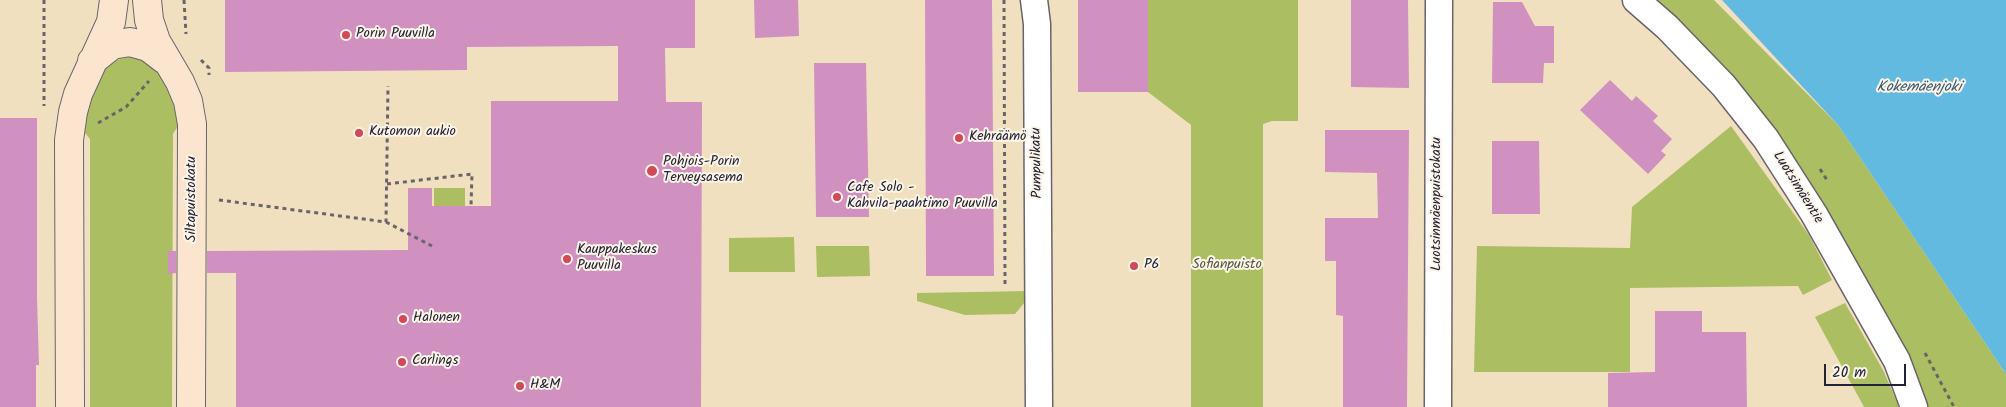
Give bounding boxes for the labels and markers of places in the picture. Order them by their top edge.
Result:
place label: Porin Puuvilla [356,27,435,43]
marker: Porin Puuvilla [340,29,352,41]
place label: Kutomon aukio [369,125,456,141]
marker: Kutomon aukio [353,127,365,139]
place label: Kehräämö [969,130,1026,146]
marker: Kehräämö [953,132,965,144]
place label: Pohjois-Porin Terveysasema [663,155,743,188]
marker: Pohjois-Porin Terveysasema [645,164,659,178]
place label: Cafe Solo - Kahvila-paahtimo Puuvilla [847,181,998,213]
marker: Cafe Solo - Kahvila-paahtimo Puuvilla [831,191,843,203]
place label: Kauppakeskus Puuvilla [577,243,657,276]
marker: Kauppakeskus Puuvilla [561,253,573,265]
place label: P6 [1144,258,1159,274]
marker: P6 [1128,260,1140,272]
place label: Halonen [413,311,460,327]
marker: Halonen [397,313,409,325]
place label: Carlings [412,354,458,370]
marker: Carlings [396,356,408,368]
place label: H&M [530,378,560,394]
marker: H&M [514,380,526,392]

